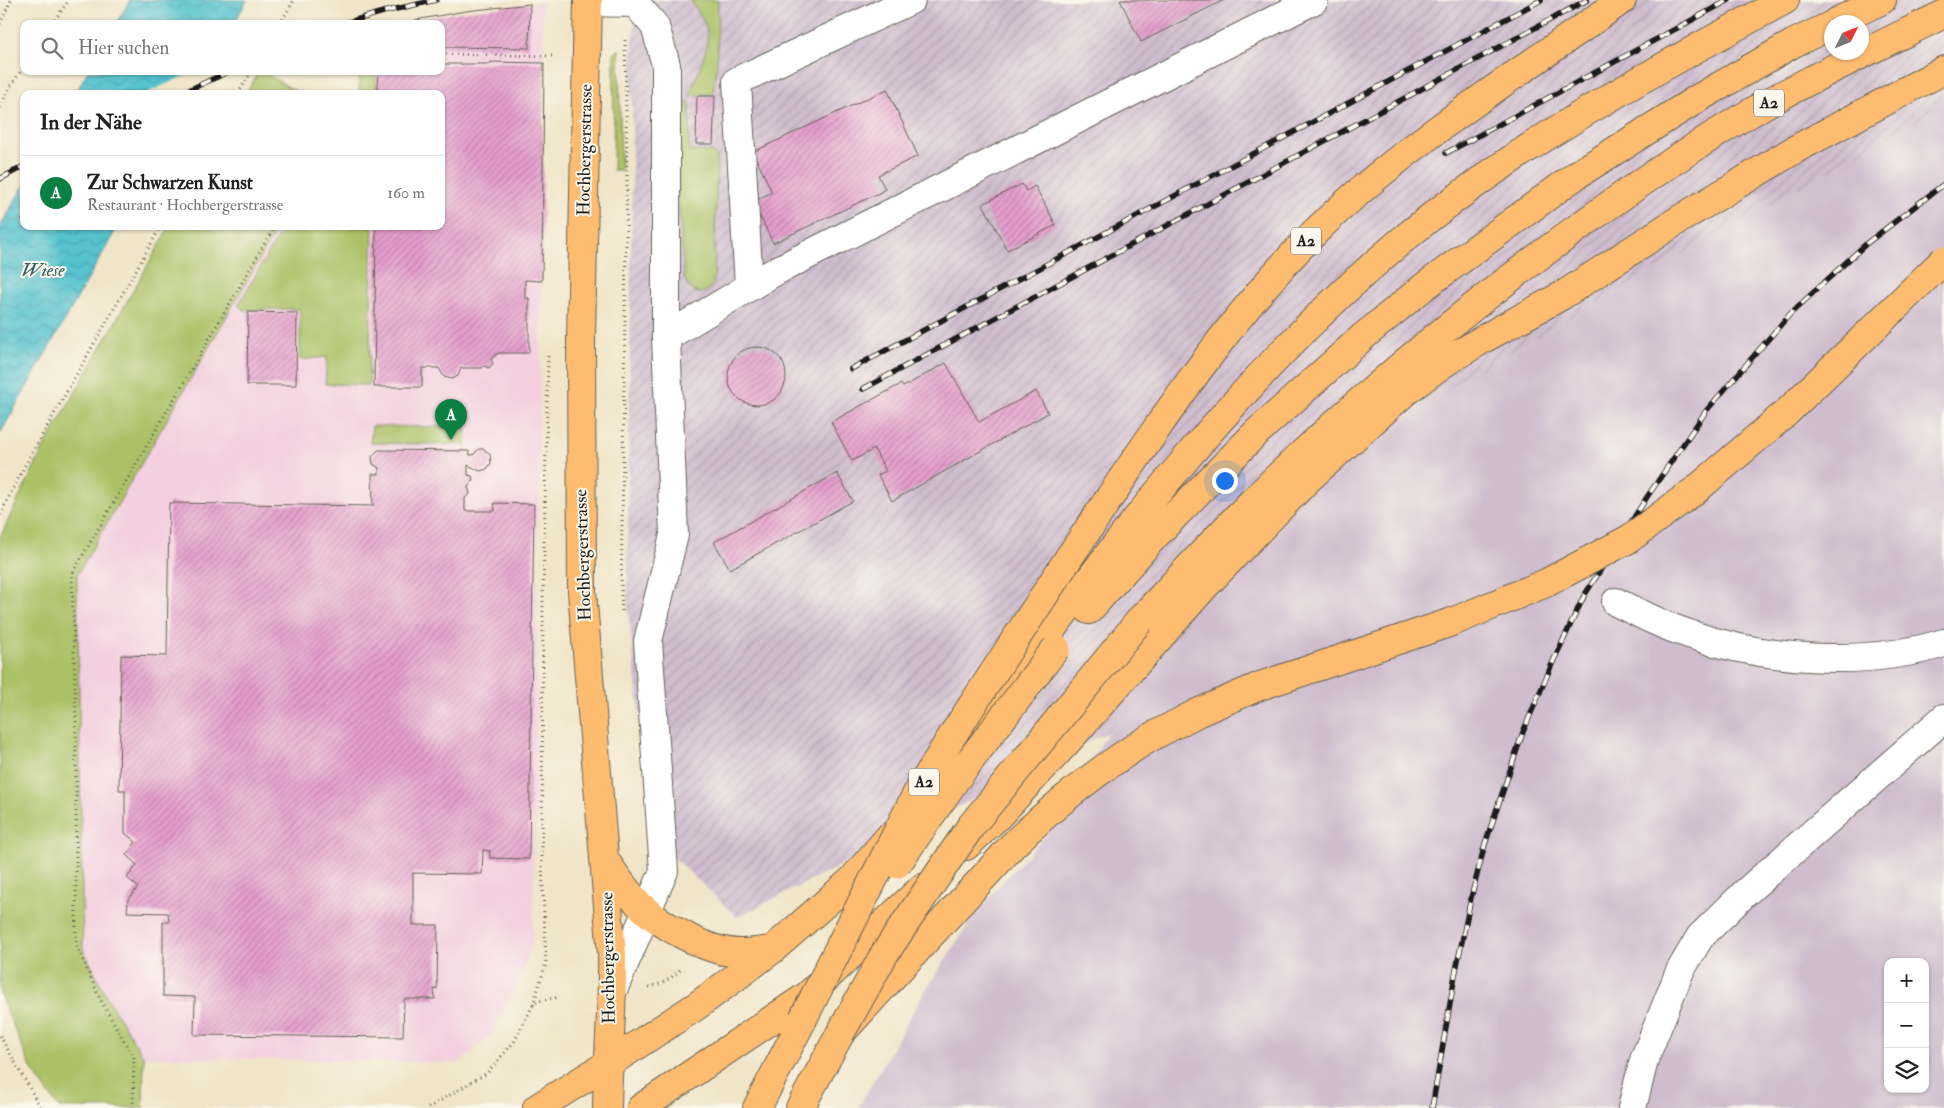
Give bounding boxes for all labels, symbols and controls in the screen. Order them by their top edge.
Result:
north arrow [1824,15,1869,60]
search box [20,20,445,75]
icon: search [38,34,66,62]
text: Hier suchen [78,36,169,60]
street label: Hochbergerstrasse [572,83,598,216]
road number: A2 [1754,90,1784,116]
text: In der Nähe [40,109,142,136]
text: Zur Schwarzen Kunst [87,171,253,195]
text: A [51,183,61,203]
text: 160 m [387,183,425,203]
text: Restaurant · Hochbergerstrasse [87,195,284,215]
road number: A2 [1291,228,1321,255]
water label: Wiese [21,258,65,282]
pin: A [435,399,467,440]
your location [1212,468,1238,494]
street label: Hochbergerstrasse [569,488,597,621]
road number: A2 [909,769,939,796]
street label: Hochbergerstrasse [595,891,621,1024]
map controls [1884,958,1929,1093]
button: + [1884,958,1929,1003]
button: − [1884,1003,1929,1048]
button: layers [1884,1048,1929,1093]

